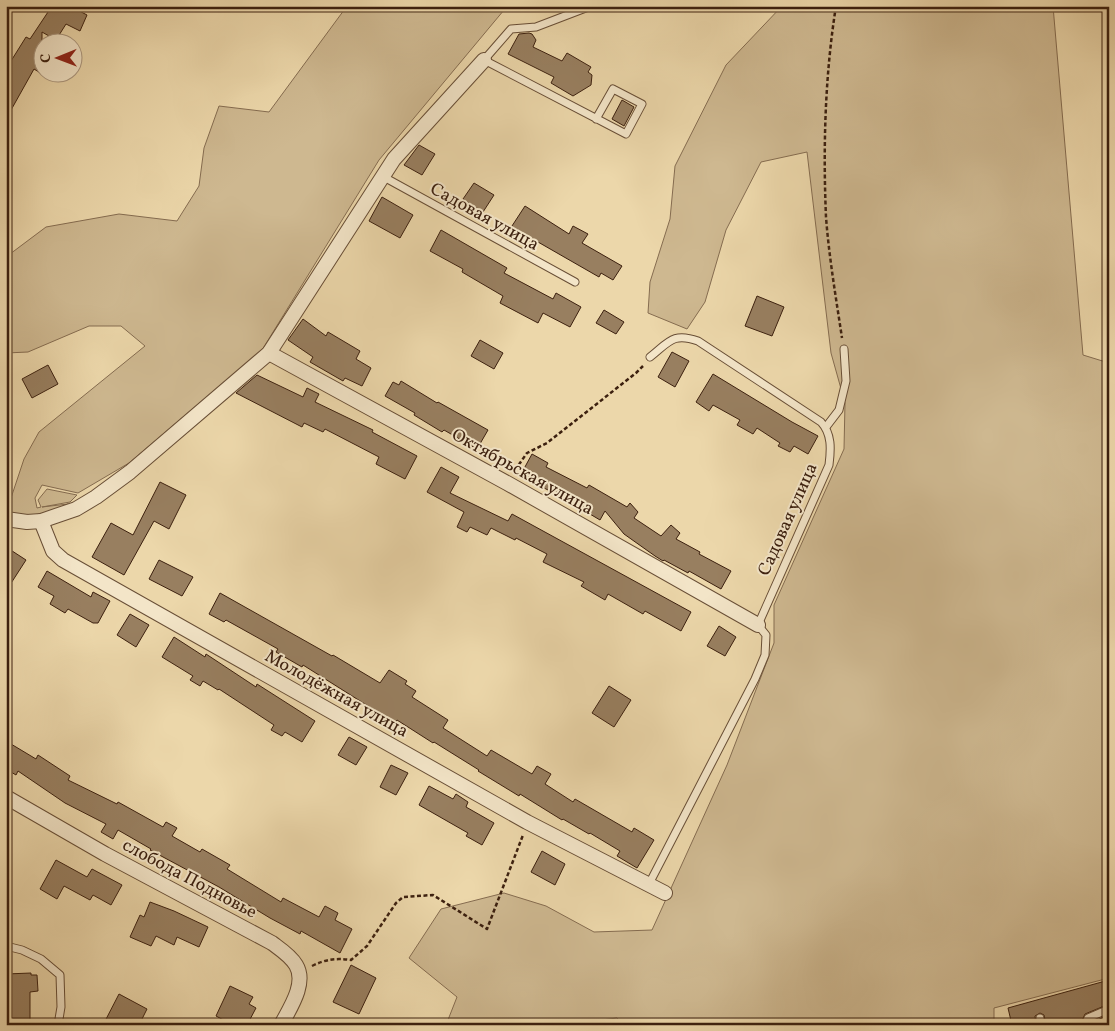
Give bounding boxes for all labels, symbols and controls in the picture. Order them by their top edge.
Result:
north arrow [32,32,82,82]
text: С [37,54,56,63]
street label: Садовая улица [425,177,543,258]
street label: Октябрьская улица [447,423,598,522]
street label: Садовая улица [752,459,824,580]
street label: Молодёжная улица [260,644,413,744]
street label: слобода Подновье [117,833,261,925]

